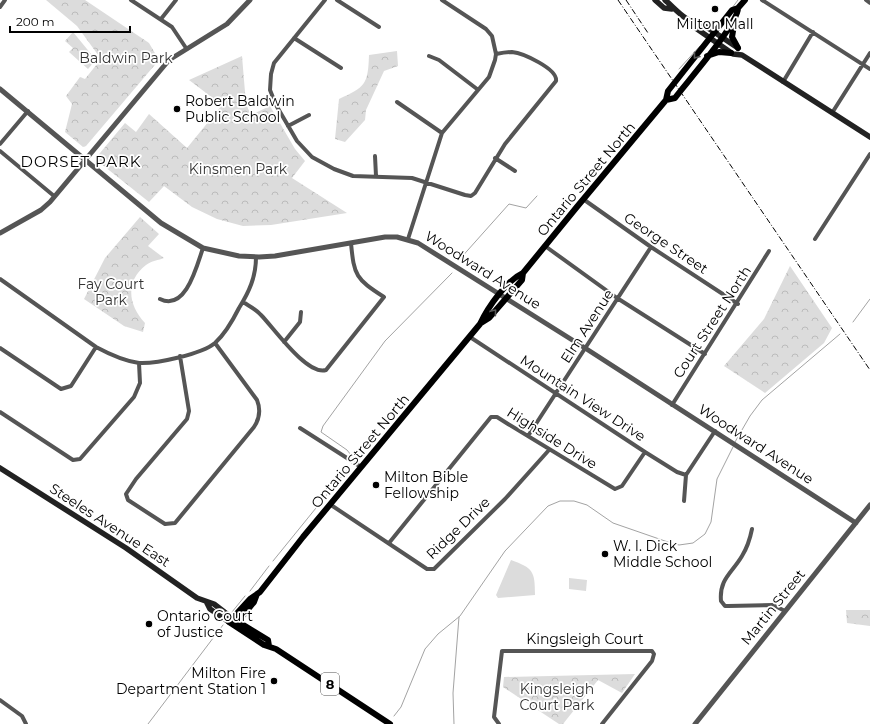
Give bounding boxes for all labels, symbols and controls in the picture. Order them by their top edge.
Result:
marker: Milton Mall [710,4,720,14]
scale bar [10,8,130,34]
text: 200 m [16,14,55,29]
place label: Milton Mall [676,15,754,33]
park label: Baldwin Park [79,49,173,67]
one-way arrow [694,52,701,59]
place label: Robert Baldwin Public School [185,92,295,126]
marker: Robert Baldwin Public School [172,104,182,114]
street label: Ontario Street North [533,118,639,240]
district label: DORSET PARK [21,152,141,171]
park label: Kinsmen Park [189,160,288,178]
street label: George Street [621,208,712,278]
street label: Woodward Avenue [422,227,544,313]
street label: Court Street North [669,263,755,381]
park label: Fay Court Park [77,275,145,309]
street label: Elm Avenue [556,286,618,366]
one-way arrow [490,309,497,316]
street label: Mountain View Drive [517,351,649,445]
street label: Ontario Street North [307,390,413,512]
street label: Woodward Avenue [695,400,817,488]
street label: Highside Drive [504,403,600,473]
place label: Milton Bible Fellowship [384,468,468,502]
street label: Steeles Avenue East [46,479,174,571]
marker: Milton Bible Fellowship [371,480,381,490]
street label: Ridge Drive [422,493,494,563]
place label: W. I. Dick Middle School [613,537,712,571]
marker: W. I. Dick Middle School [600,549,610,559]
street label: Martin Street [737,565,809,649]
place label: Ontario Court of Justice [157,607,253,641]
marker: Ontario Court of Justice [144,619,154,629]
street label: Kingsleigh Court [526,630,644,648]
place label: Milton Fire Department Station 1 [116,664,266,698]
road number: 8 [321,673,339,695]
marker: Milton Fire Department Station 1 [269,676,279,686]
park label: Kingsleigh Court Park [520,680,595,714]

